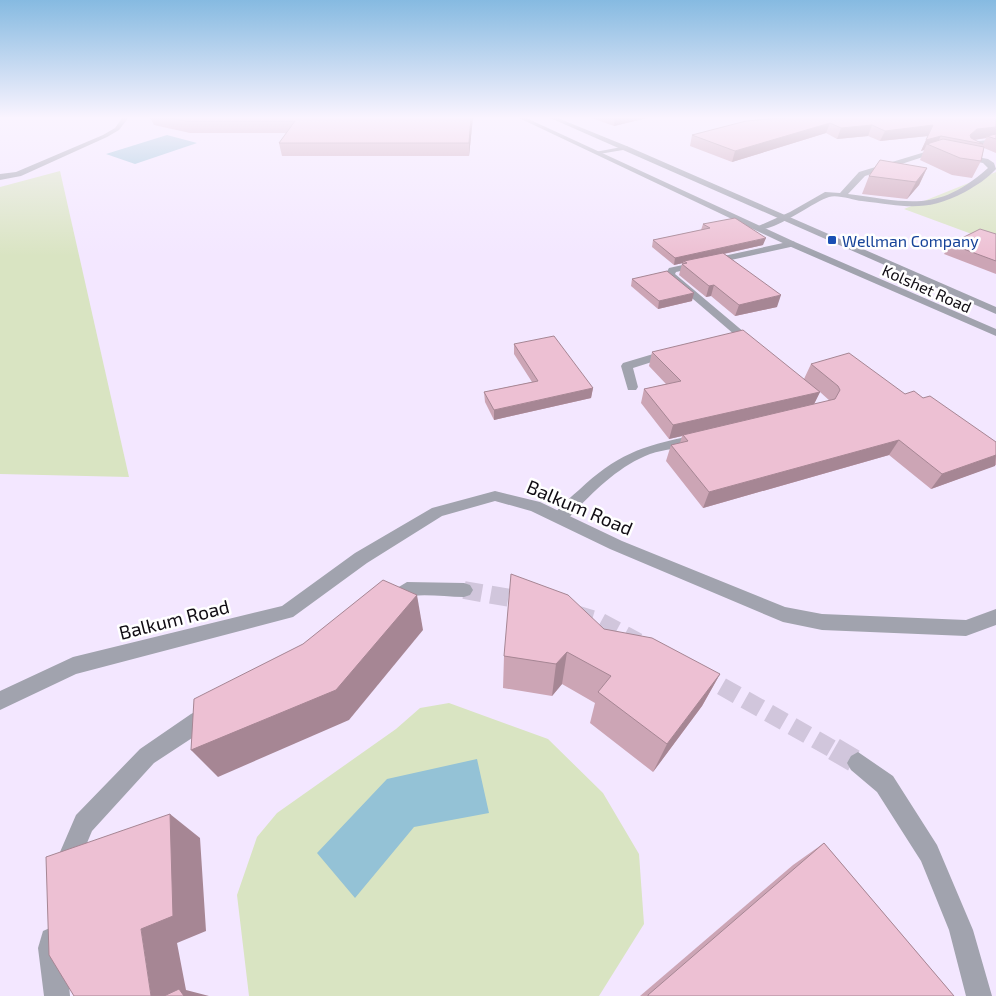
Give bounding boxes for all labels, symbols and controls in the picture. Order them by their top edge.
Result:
place label: Wellman Company [842,231,979,250]
marker: Wellman Company [826,234,838,246]
street label: Kolshet Road [879,260,975,316]
street label: Balkum Road [523,474,637,540]
street label: Balkum Road [116,594,232,644]

